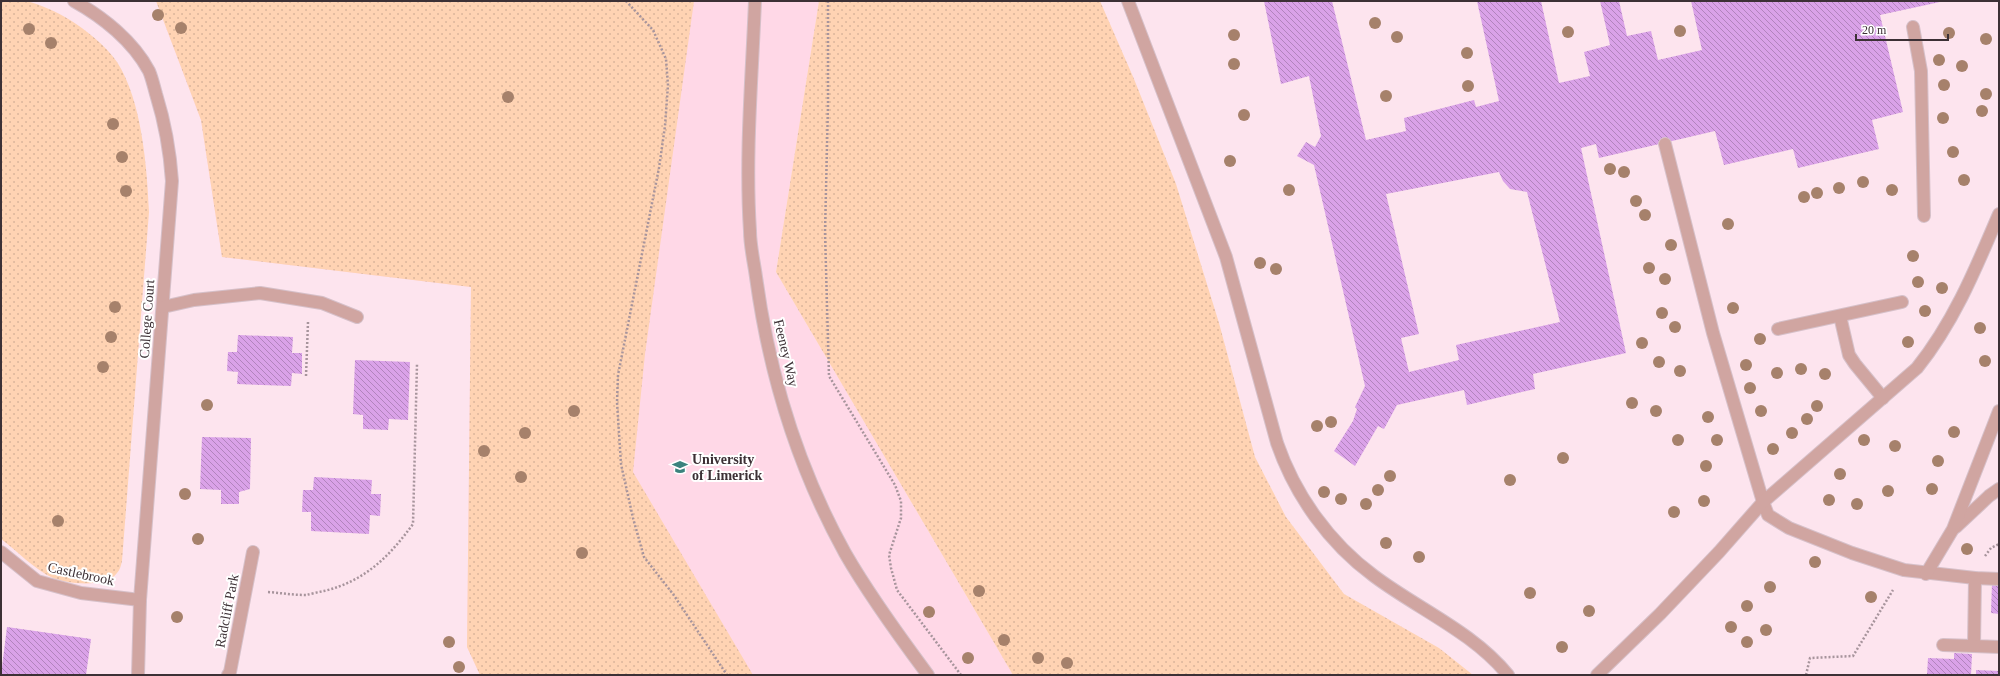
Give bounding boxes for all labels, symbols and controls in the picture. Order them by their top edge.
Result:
scale bar [1856,16,1948,42]
text: 20 m [1862,23,1887,37]
street label: College Court [137,279,157,359]
street label: Feeney Way [771,318,801,388]
place label: University of Limerick [692,452,763,483]
school or university icon: University of Limerick [671,458,689,476]
street label: Castlebrook [46,560,116,588]
street label: Radcliff Park [213,573,241,649]

